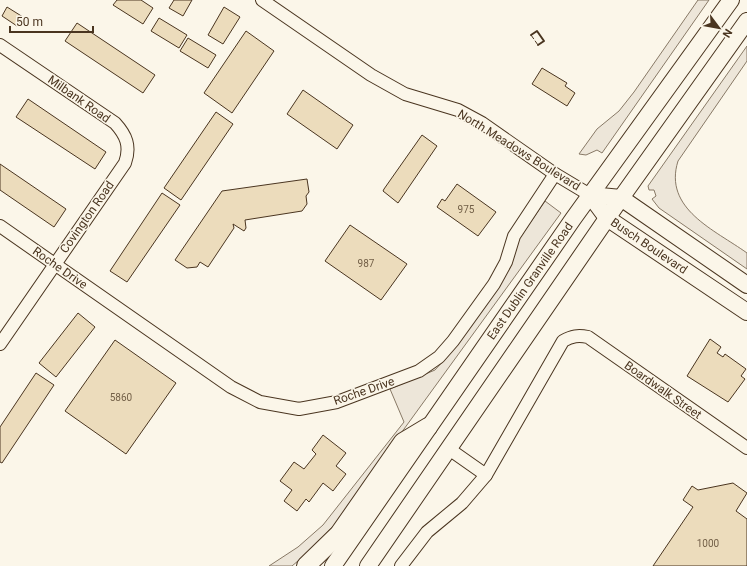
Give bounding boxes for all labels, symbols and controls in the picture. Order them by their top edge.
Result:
scale bar [10,8,93,34]
north arrow [699,8,739,48]
text: 50 m [16,15,43,29]
text: N [719,26,735,40]
street label: Milbank Road [45,72,113,126]
street label: North Meadows Boulevard [455,107,583,193]
street label: Covington Road [57,178,117,256]
house number: 975 [458,204,475,215]
street label: Busch Boulevard [608,215,690,277]
street label: East Dublin Granville Road [484,220,576,342]
street label: Roche Drive [30,244,90,292]
house number: 987 [358,258,375,269]
street label: Boardwalk Street [622,358,704,422]
street label: Roche Drive [332,374,396,408]
house number: 5860 [110,392,133,403]
house number: 1000 [697,538,720,549]

